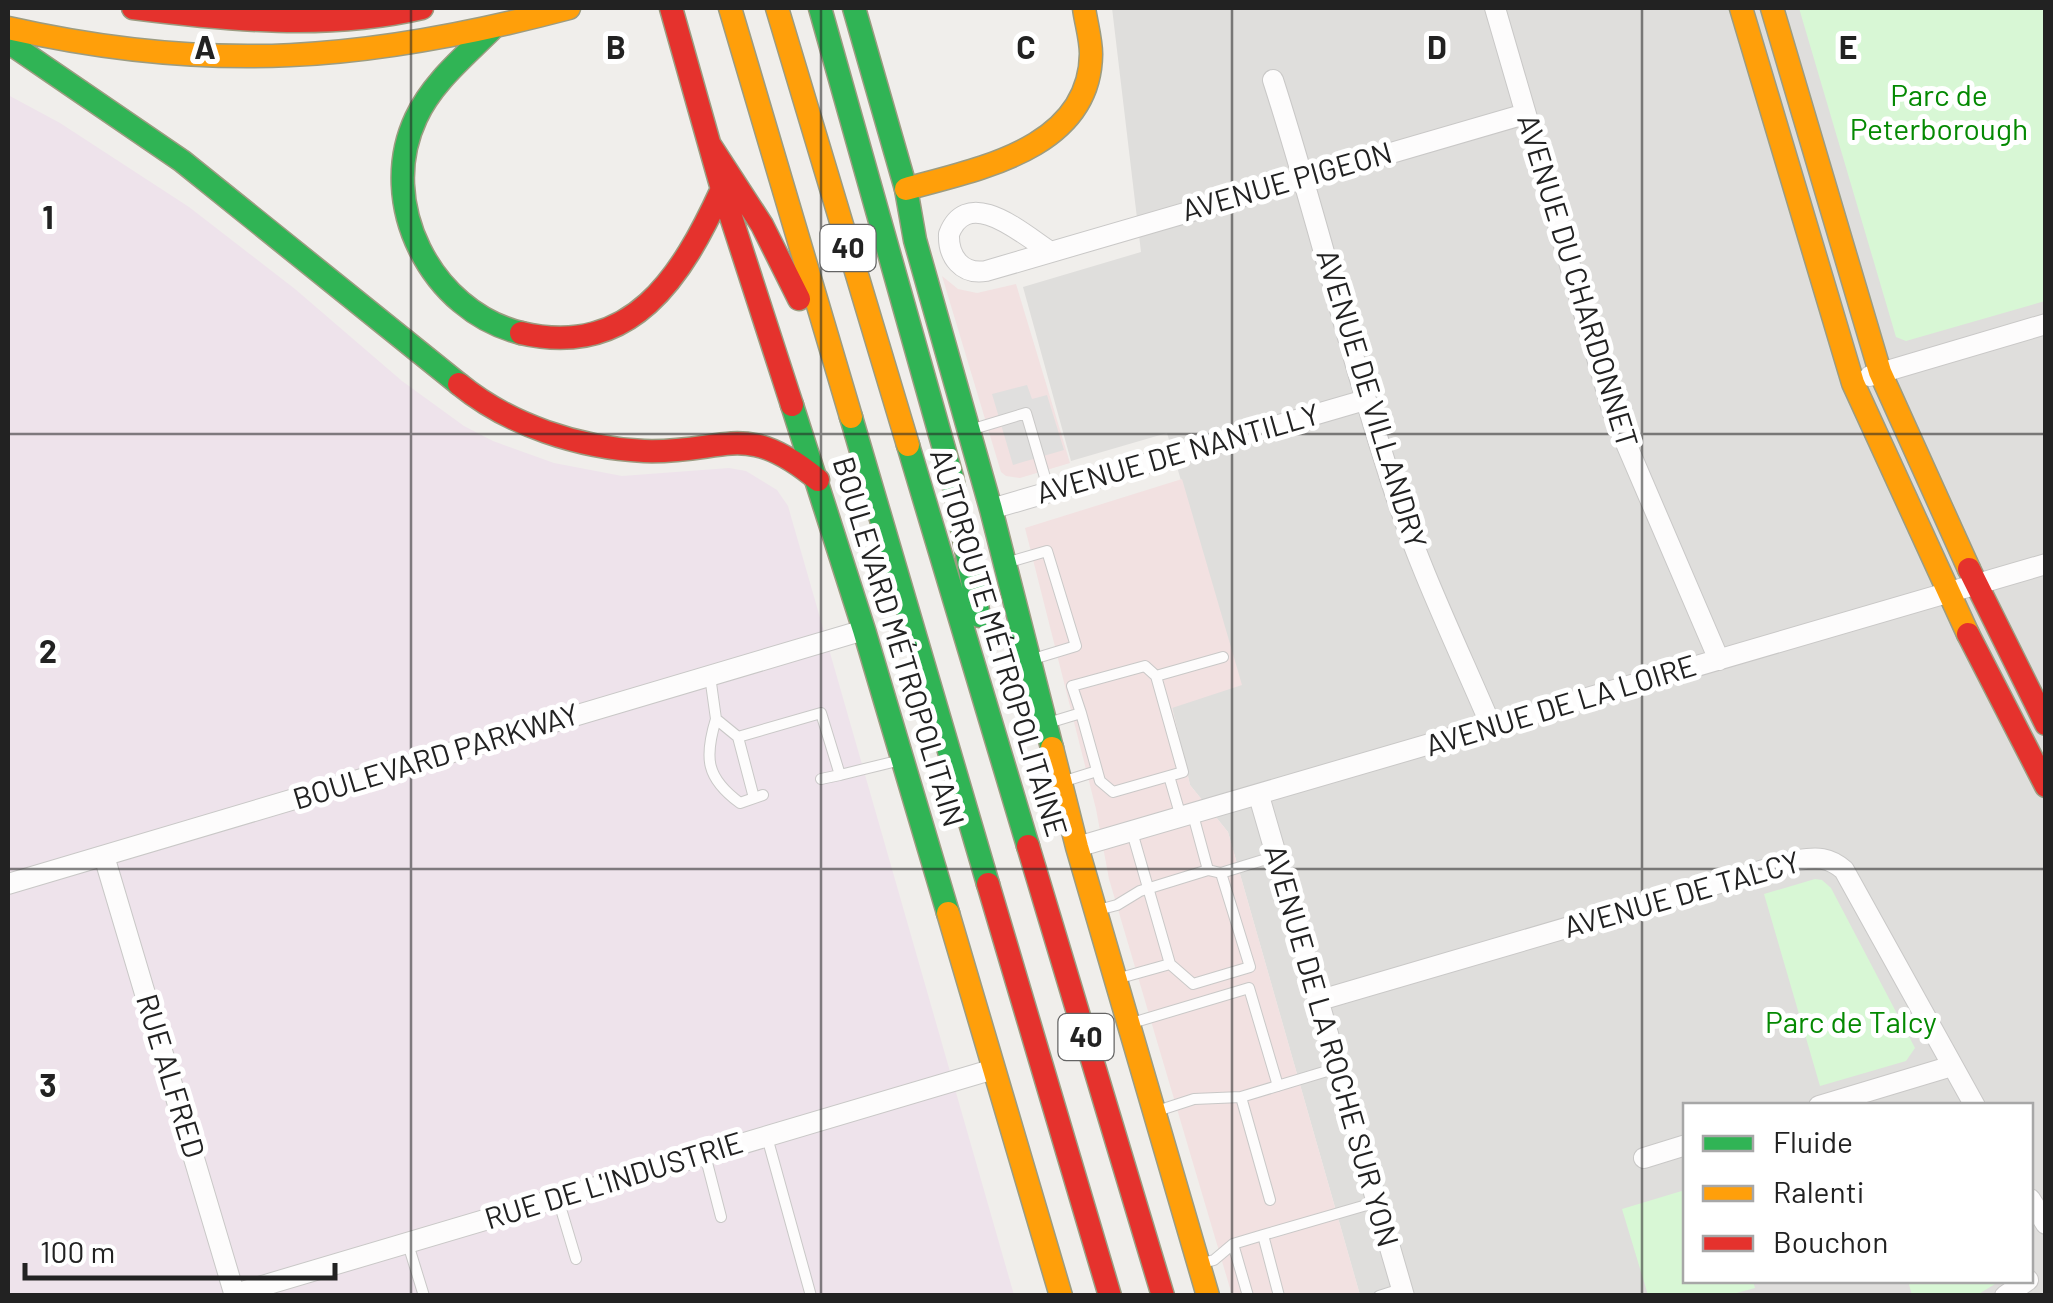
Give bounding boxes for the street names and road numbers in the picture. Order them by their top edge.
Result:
street label: AVENUE DU CHARDONNET [1511,109,1647,451]
street label: AVENUE PIGEON [1177,133,1396,227]
road number: 40 [820,225,876,271]
street label: AVENUE DE VILLANDRY [1310,244,1436,552]
street label: AVENUE DE NANTILLY [1032,394,1323,510]
street label: AUTOROUTE MÉTROPOLITAINE [924,444,1076,841]
street label: BOULEVARD MÉTROPOLITAIN [826,452,973,831]
street label: AVENUE DE LA LOIRE [1421,646,1700,762]
street label: BOULEVARD PARKWAY [288,694,583,816]
street label: AVENUE DE LA ROCHE SUR YON [1258,840,1408,1251]
street label: AVENUE DE TALCY [1559,842,1804,944]
street label: RUE ALFRED [130,989,214,1162]
road number: 40 [1058,1014,1114,1060]
street label: RUE DE L'INDUSTRIE [480,1123,747,1236]

